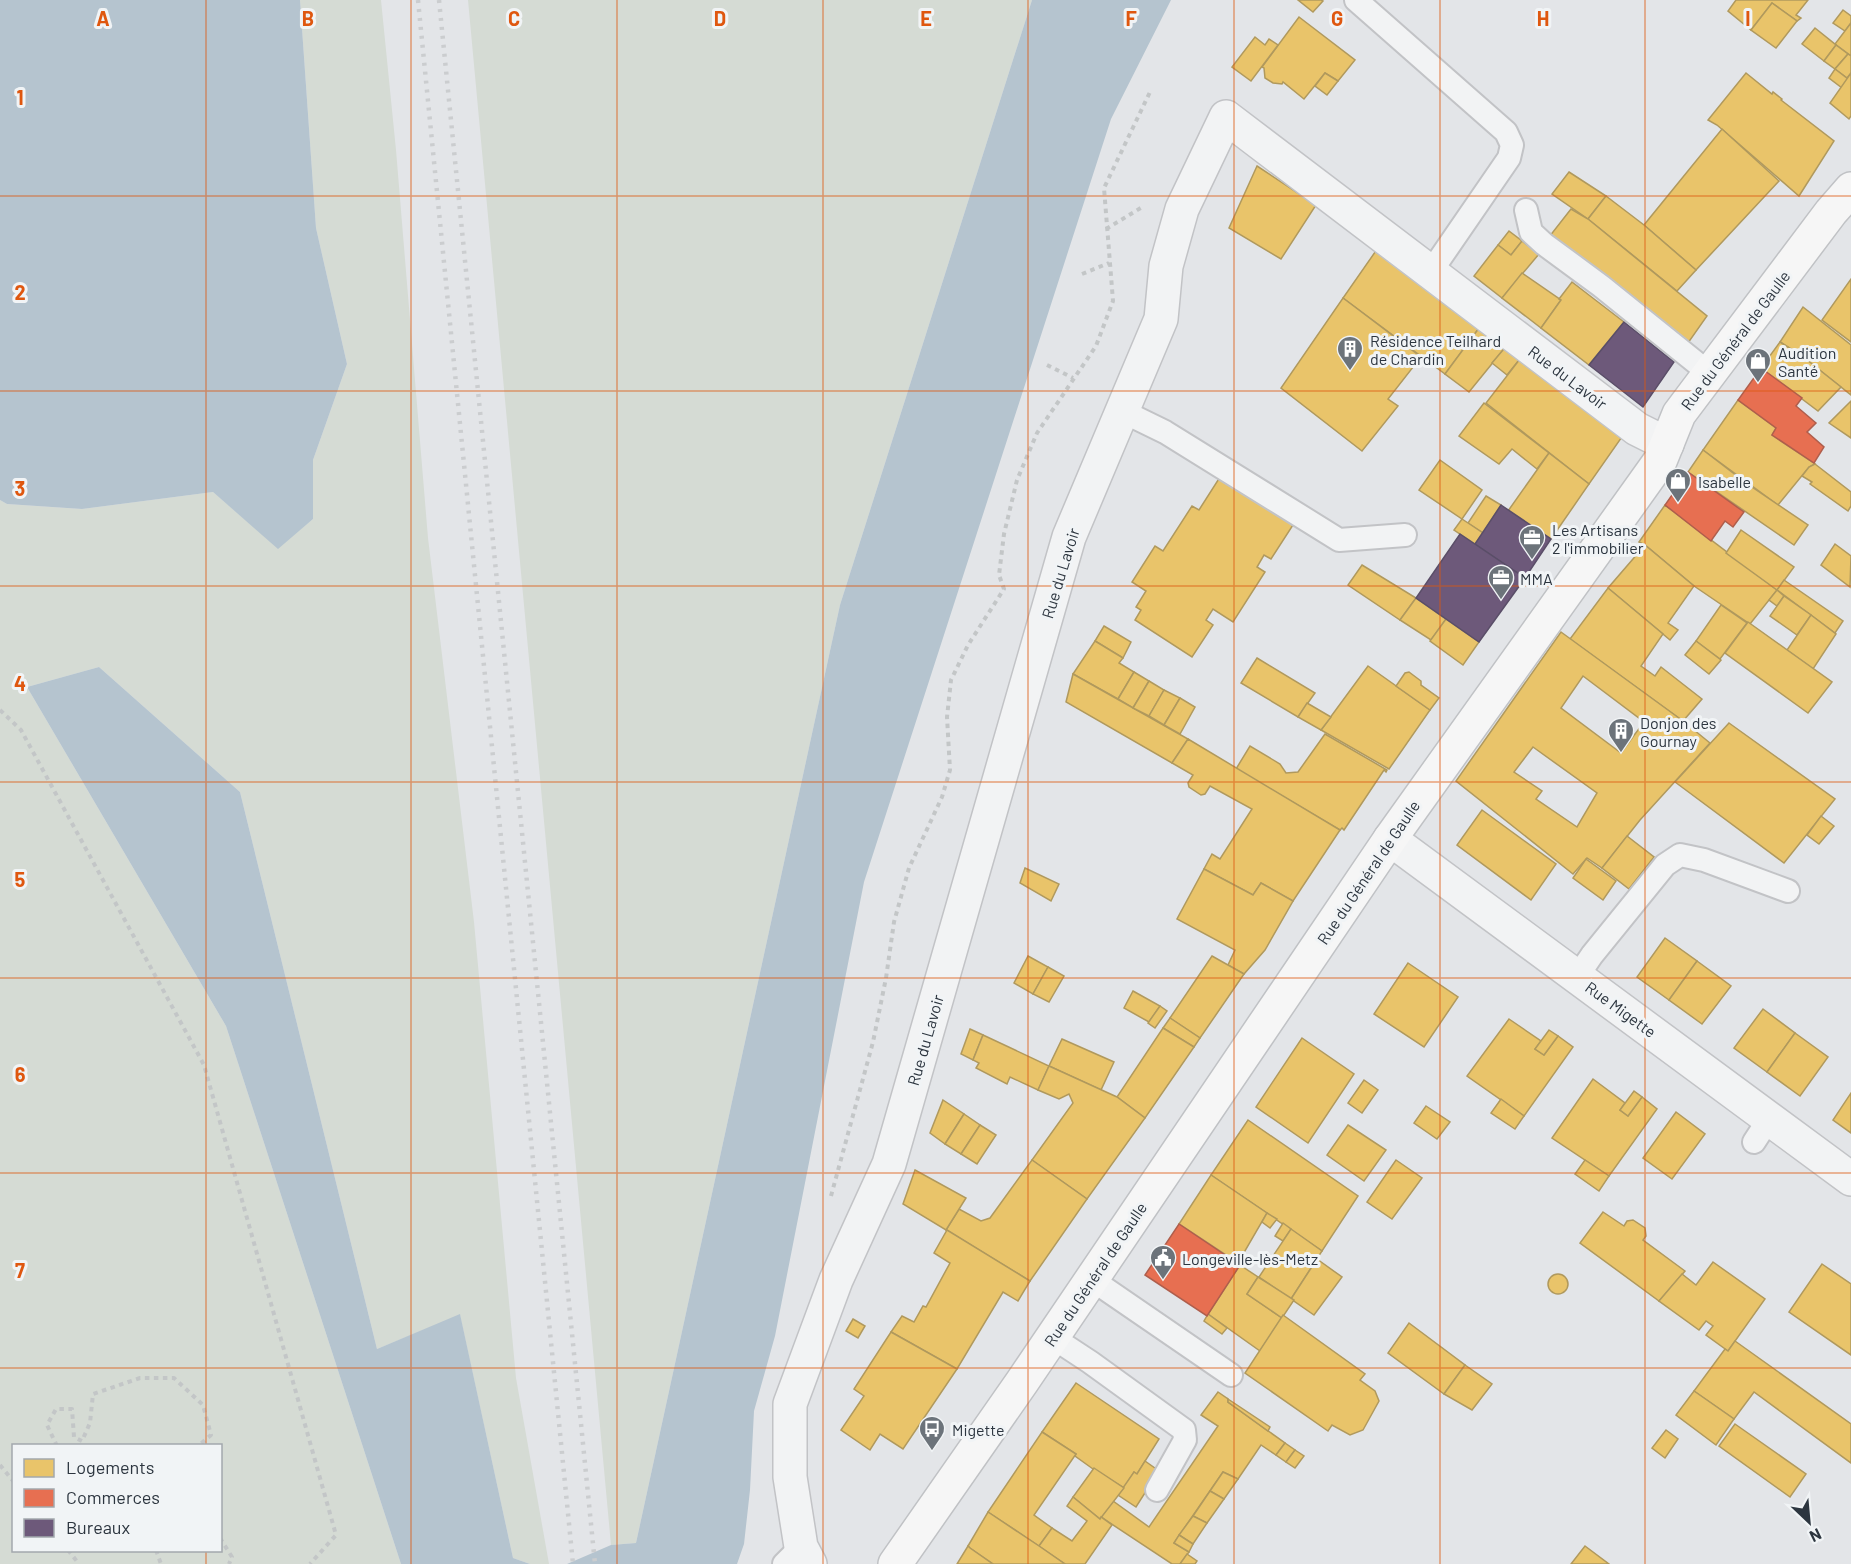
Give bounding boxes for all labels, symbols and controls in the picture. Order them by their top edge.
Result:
text: A [96,6,110,30]
text: B [302,6,314,30]
text: C [508,6,520,30]
text: D [714,6,726,30]
text: E [920,6,932,30]
text: F [1125,6,1137,30]
text: G [1331,6,1343,30]
text: H [1537,6,1549,30]
text: I [1745,6,1751,30]
text: 1 [16,85,24,109]
street label: Rue du Général de Gaulle [1676,267,1794,413]
text: 2 [14,280,26,304]
place label: Résidence Teilhard de Chardin [1370,331,1501,368]
building icon: Résidence Teilhard de Chardin [1335,334,1365,372]
street label: Rue du Lavoir [1525,341,1611,413]
place label: Audition Santé [1778,343,1836,380]
shop icon: Audition Santé [1743,346,1773,384]
shop icon: Isabelle [1663,466,1693,504]
place label: Isabelle [1698,472,1751,491]
text: 3 [15,476,25,500]
place label: Les Artisans 2 l'immobilier [1552,520,1644,557]
office icon: Les Artisans 2 l'immobilier [1517,523,1547,561]
street label: Rue du Lavoir [1037,525,1083,621]
office icon: MMA [1486,563,1516,601]
place label: MMA [1520,569,1553,588]
text: 4 [14,671,26,695]
place label: Donjon des Gournay [1640,713,1717,750]
building icon: Donjon des Gournay [1606,716,1636,754]
street label: Rue du Général de Gaulle [1313,796,1423,948]
text: 5 [15,867,26,891]
street label: Rue Migette [1582,977,1660,1041]
street label: Rue du Lavoir [903,992,947,1088]
text: 6 [15,1062,26,1086]
street label: Rue du Général de Gaulle [1040,1198,1150,1350]
public building icon: Longeville-lès-Metz [1148,1243,1178,1281]
place label: Longeville-lès-Metz [1182,1249,1318,1268]
text: 7 [15,1258,25,1282]
bus stop icon: Migette [917,1414,947,1452]
place label: Migette [952,1420,1004,1439]
legend [12,1444,222,1552]
text: Logements [66,1456,155,1478]
text: Commerces [66,1486,160,1508]
north arrow [1779,1492,1839,1552]
text: Bureaux [66,1516,130,1538]
text: N [1807,1525,1825,1547]

